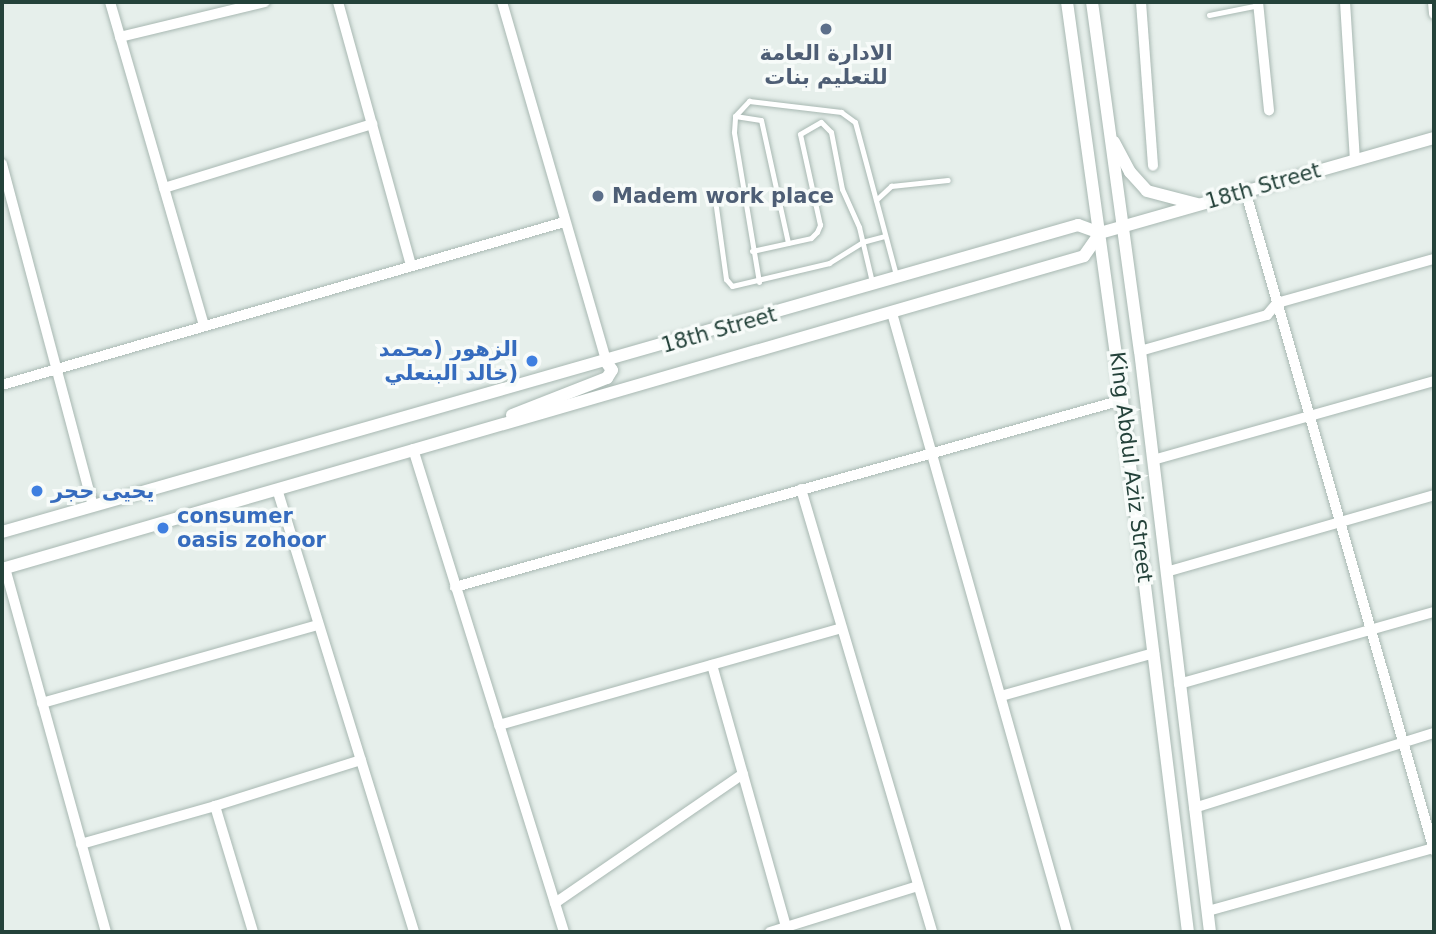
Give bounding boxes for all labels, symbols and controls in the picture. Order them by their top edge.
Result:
marker: الادارة العامة للتعليم بنات [818,21,834,37]
place label: الادارة العامة للتعليم بنات [759,40,893,90]
street label: 18th Street [1202,158,1324,214]
place label: Madem work place [612,183,834,209]
marker: Madem work place [590,188,606,204]
street label: 18th Street [658,302,780,358]
place label: الزهور (محمد خالد البنعلي) [379,336,518,386]
street label: King Abdul Aziz Street [1104,350,1158,584]
marker: الزهور (محمد خالد البنعلي) [524,353,540,369]
place label: يحيى حجر [51,478,154,504]
marker: يحيى حجر [29,483,45,499]
place label: consumer oasis zohoor [177,503,326,553]
marker: consumer oasis zohoor [155,520,171,536]

